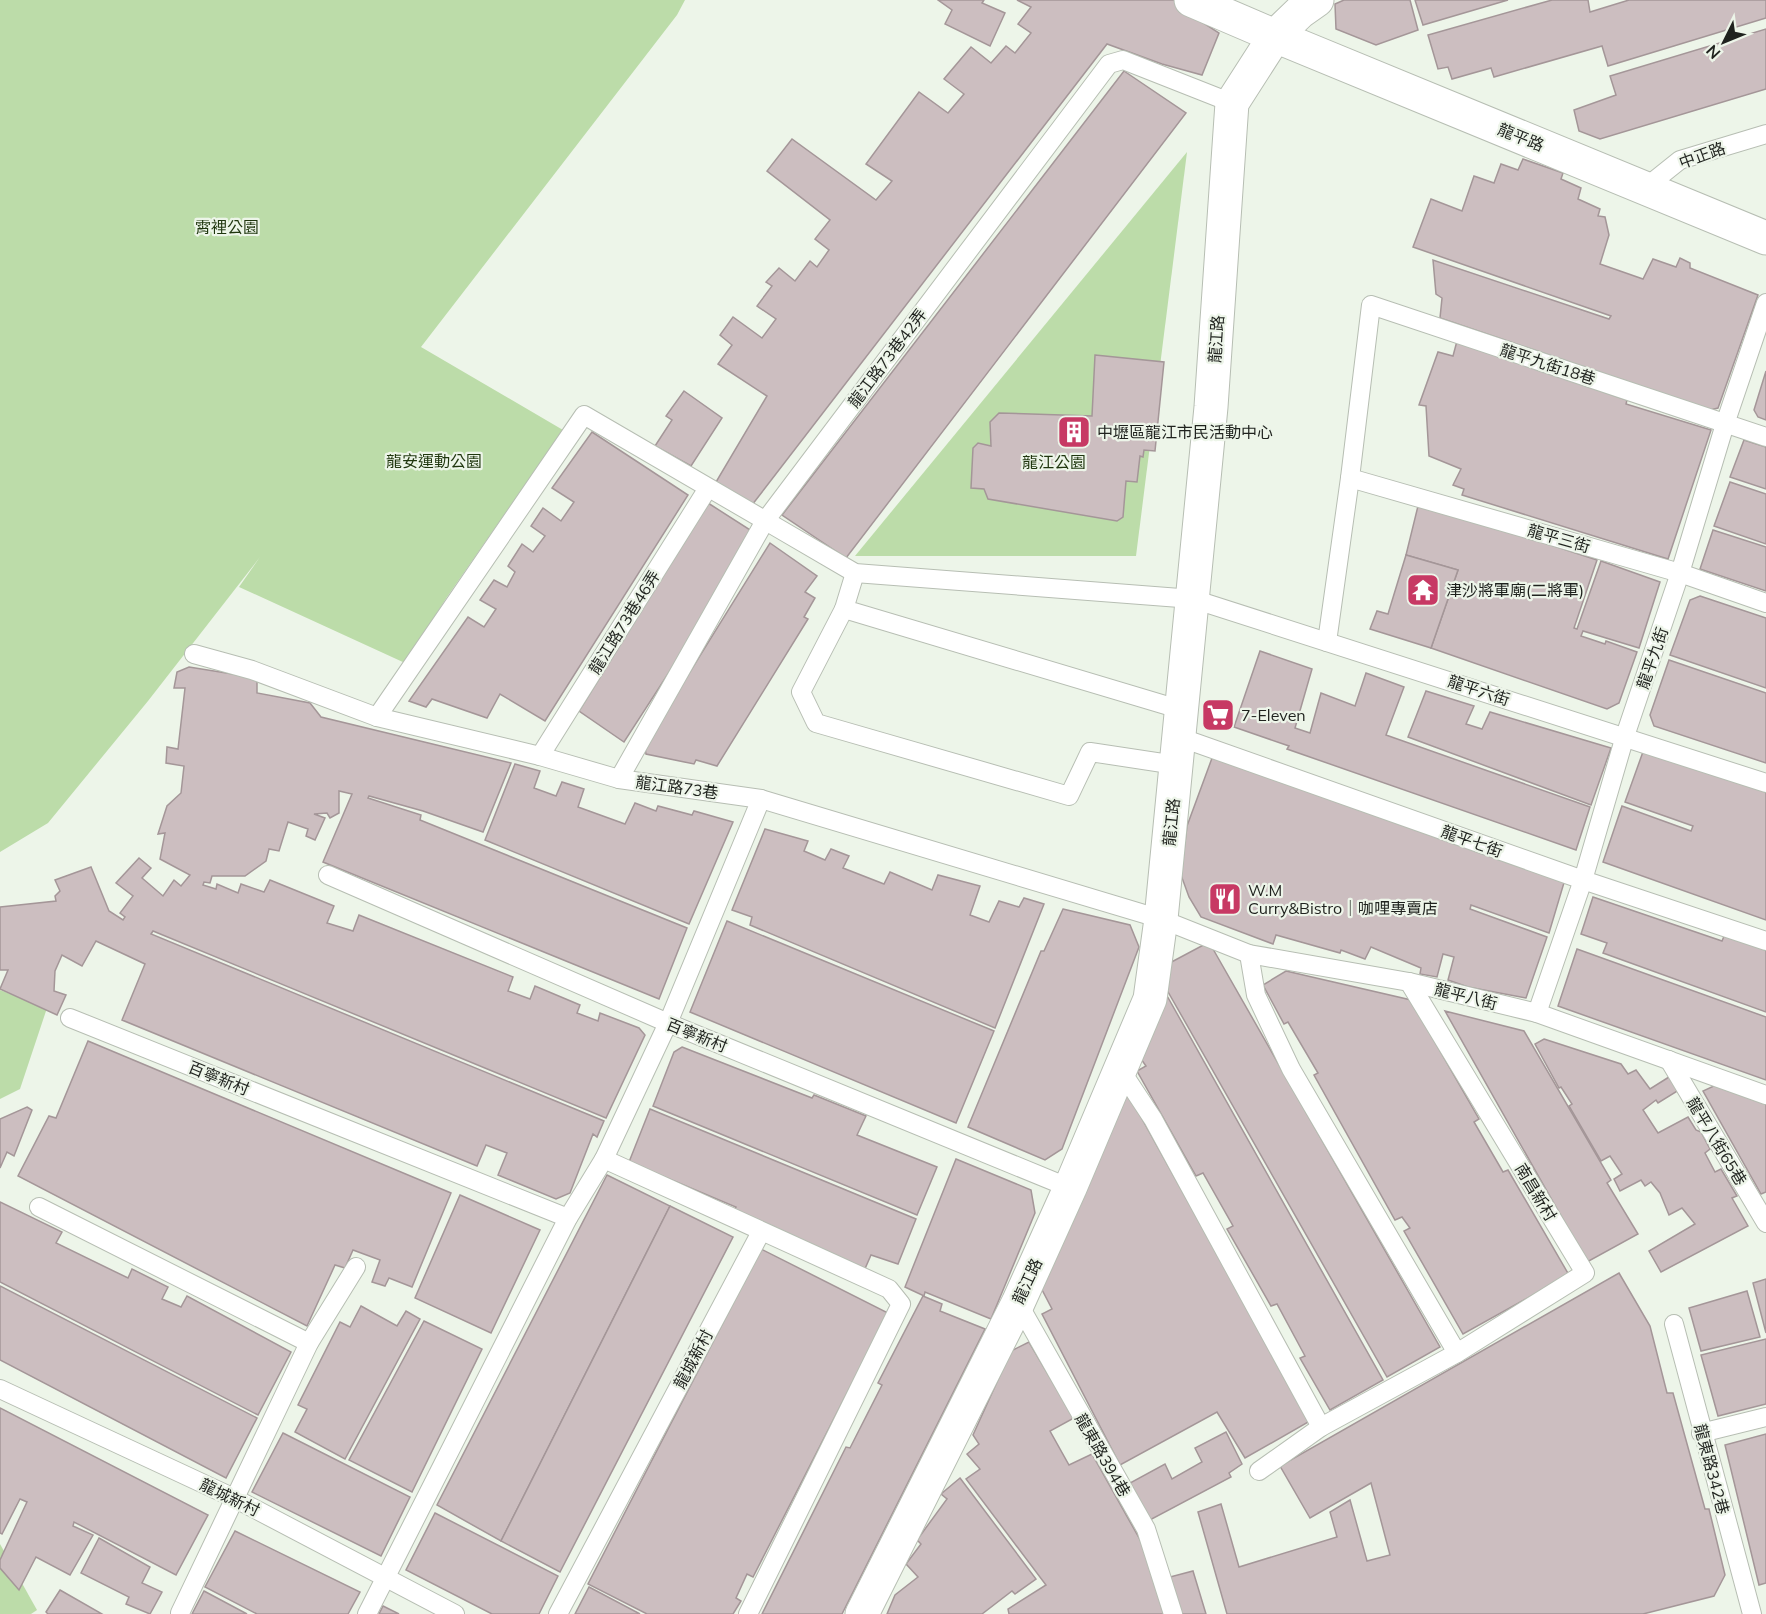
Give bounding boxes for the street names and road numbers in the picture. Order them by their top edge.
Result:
street label: 龍平路 [1495,119,1547,155]
street label: 中正路 [1676,137,1728,173]
street label: 龍江路73巷42弄 [843,305,931,411]
street label: 龍江路 [1204,314,1228,364]
street label: 龍平九街18巷 [1498,339,1598,389]
street label: 龍平三街 [1525,520,1593,556]
street label: 龍江路73巷46弄 [584,566,664,678]
street label: 龍平九街 [1632,624,1672,692]
street label: 龍平六街 [1445,671,1513,709]
street label: 龍江路73巷 [634,771,720,803]
street label: 龍江路 [1159,797,1183,847]
street label: 龍平七街 [1439,821,1505,861]
street label: 龍平八街 [1433,979,1499,1013]
street label: 百寧新村 [664,1014,730,1056]
street label: 百寧新村 [186,1057,252,1099]
street label: 龍平八街65巷 [1683,1093,1751,1189]
street label: 南昌新村 [1511,1159,1561,1225]
street label: 龍江路 [1008,1255,1046,1307]
street label: 龍城新村 [669,1326,717,1392]
street label: 龍東路394巷 [1071,1410,1135,1500]
street label: 龍東路342巷 [1690,1422,1734,1516]
street label: 龍城新村 [197,1474,263,1520]

